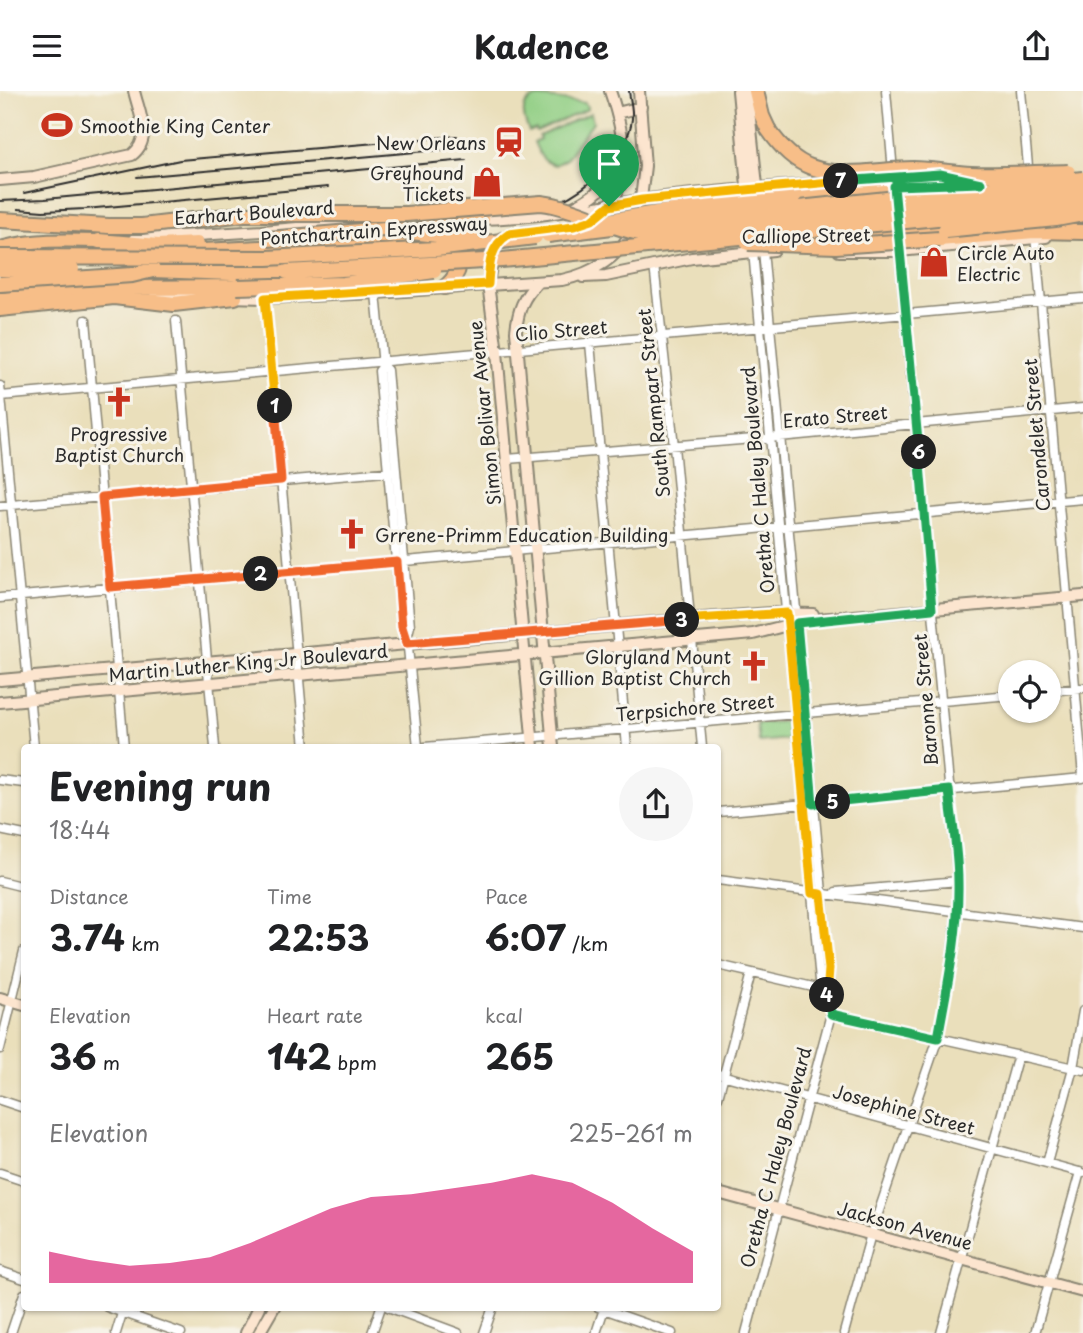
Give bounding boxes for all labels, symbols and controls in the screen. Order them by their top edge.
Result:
text: Kadence [474,22,609,70]
icon: menu [28,27,66,65]
icon: share [1017,27,1055,65]
sports icon: Smoothie King Center [40,108,74,142]
place label: Smoothie King Center [80,112,271,139]
station icon: New Orleans [492,125,526,159]
place label: New Orleans [376,129,486,156]
pin [579,134,639,206]
icon: arrive [590,145,628,183]
place label: Greyhound Tickets [370,159,464,207]
pin: 7 [824,163,858,199]
shop icon: Greyhound Tickets [470,165,504,199]
text: 7 [835,166,846,194]
street label: Earhart Boulevard [173,193,335,231]
street label: Pontchartrain Expressway [259,209,489,251]
street label: Calliope Street [741,220,871,250]
place label: Circle Auto Electric [957,239,1055,287]
shop icon: Circle Auto Electric [917,245,951,279]
street label: South Rampart Street [630,307,676,499]
street label: Clio Street [514,313,608,347]
street label: Simon Bolivar Avenue [461,319,507,507]
street label: Carondelet Street [1016,357,1056,513]
street label: Oretha C Haley Boulevard [734,365,780,595]
church icon: Progressive Baptist Church [102,385,136,419]
pin: 1 [258,389,292,423]
text: 1 [270,391,279,419]
street label: Erato Street [781,398,889,434]
place label: Progressive Baptist Church [54,420,184,468]
pin: 6 [902,435,936,469]
text: 6 [912,437,925,465]
church icon: Grrene-Primm Education Building [335,517,369,551]
place label: Grrene-Primm Education Building [375,521,668,548]
pin: 2 [244,557,278,591]
text: 2 [254,559,267,587]
pin: 3 [664,603,700,637]
text: 3 [675,605,688,633]
street label: Baronne Street [906,633,944,767]
street label: Martin Luther King Jr Boulevard [107,636,389,688]
place label: Gloryland Mount Gillion Baptist Church [538,643,731,691]
church icon: Gloryland Mount Gillion Baptist Church [737,649,771,683]
map controls [998,660,1061,723]
button: locate [998,660,1061,723]
street label: Terpsichore Street [615,687,775,727]
text: Evening run [49,757,271,814]
button: share [619,767,693,841]
pin: 5 [816,785,850,819]
text: 5 [826,787,839,815]
text: 18:44 [49,812,111,847]
text: Distance [49,882,129,910]
text: Time [267,882,312,910]
text: Pace [485,882,528,910]
text: 3.74 [49,910,125,963]
text: 22:53 [267,910,370,963]
text: 6:07 [485,910,566,963]
text: km [125,929,160,957]
text: /km [566,929,608,957]
pin: 4 [810,977,844,1013]
text: 4 [820,980,833,1008]
text: Elevation [49,1001,131,1029]
text: Heart rate [267,1001,363,1029]
text: kcal [485,1001,523,1029]
text: 36 [49,1029,97,1082]
text: 142 [267,1029,331,1082]
text: 265 [485,1029,554,1082]
street label: Oretha C Haley Boulevard [732,1044,818,1270]
text: m [97,1048,120,1076]
text: bpm [331,1048,377,1076]
street label: Josephine Street [830,1077,978,1141]
text: Elevation [49,1115,148,1150]
text: 225–261 m [569,1115,693,1150]
street label: Jackson Avenue [834,1194,976,1256]

